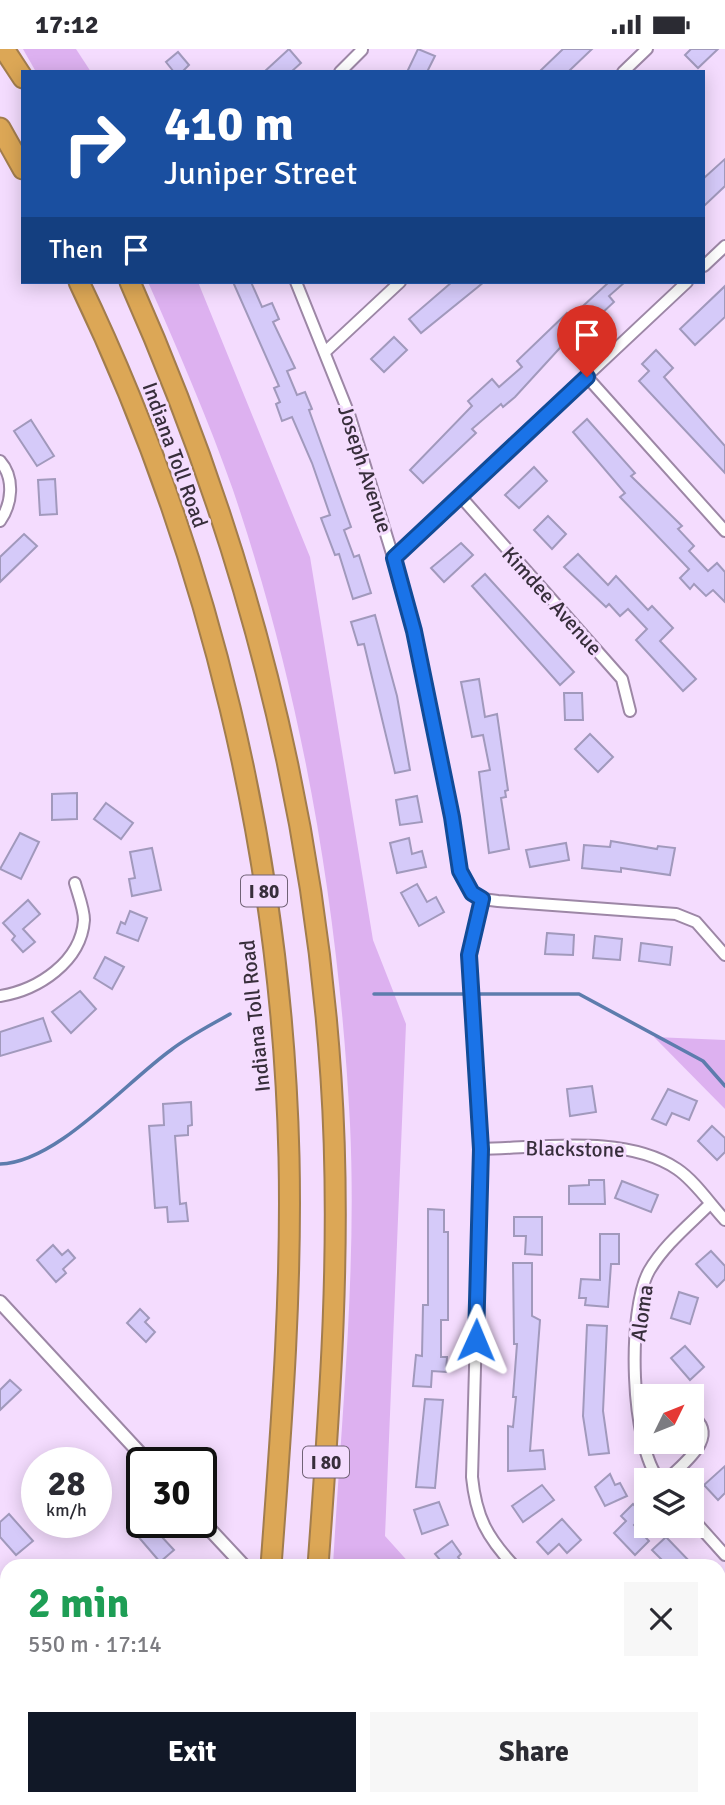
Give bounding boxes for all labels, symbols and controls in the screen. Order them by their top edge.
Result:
text: 17:12 [35,9,99,41]
text: 410 m [164,94,294,154]
icon: right [49,98,140,189]
text: Juniper Street [164,154,357,193]
icon: arrive [117,231,155,269]
text: Then [49,234,103,266]
pin [557,305,617,377]
icon: arrive [568,316,606,354]
street label: Indiana Toll Road [137,379,213,531]
street label: Joseph Avenue [332,402,398,536]
street label: Kimdee Avenue [496,541,608,661]
road number: I 80 [241,876,287,907]
street label: Indiana Toll Road [234,939,276,1093]
street label: Blackstone [525,1135,625,1163]
street label: Aloma [625,1283,659,1343]
position arrow [439,1303,513,1377]
north arrow [634,1384,704,1454]
map controls [634,1384,704,1538]
speed limit sign: 30 [126,1447,217,1538]
road number: I 80 [303,1447,349,1477]
text: 28 [48,1462,85,1505]
button: layers [634,1468,704,1538]
text: km/h [46,1499,87,1521]
text: 2 min [28,1578,129,1629]
button: close [624,1582,698,1656]
text: 550 m · 17:14 [28,1630,162,1659]
button: Exit [28,1712,356,1792]
button: Share [370,1712,698,1792]

